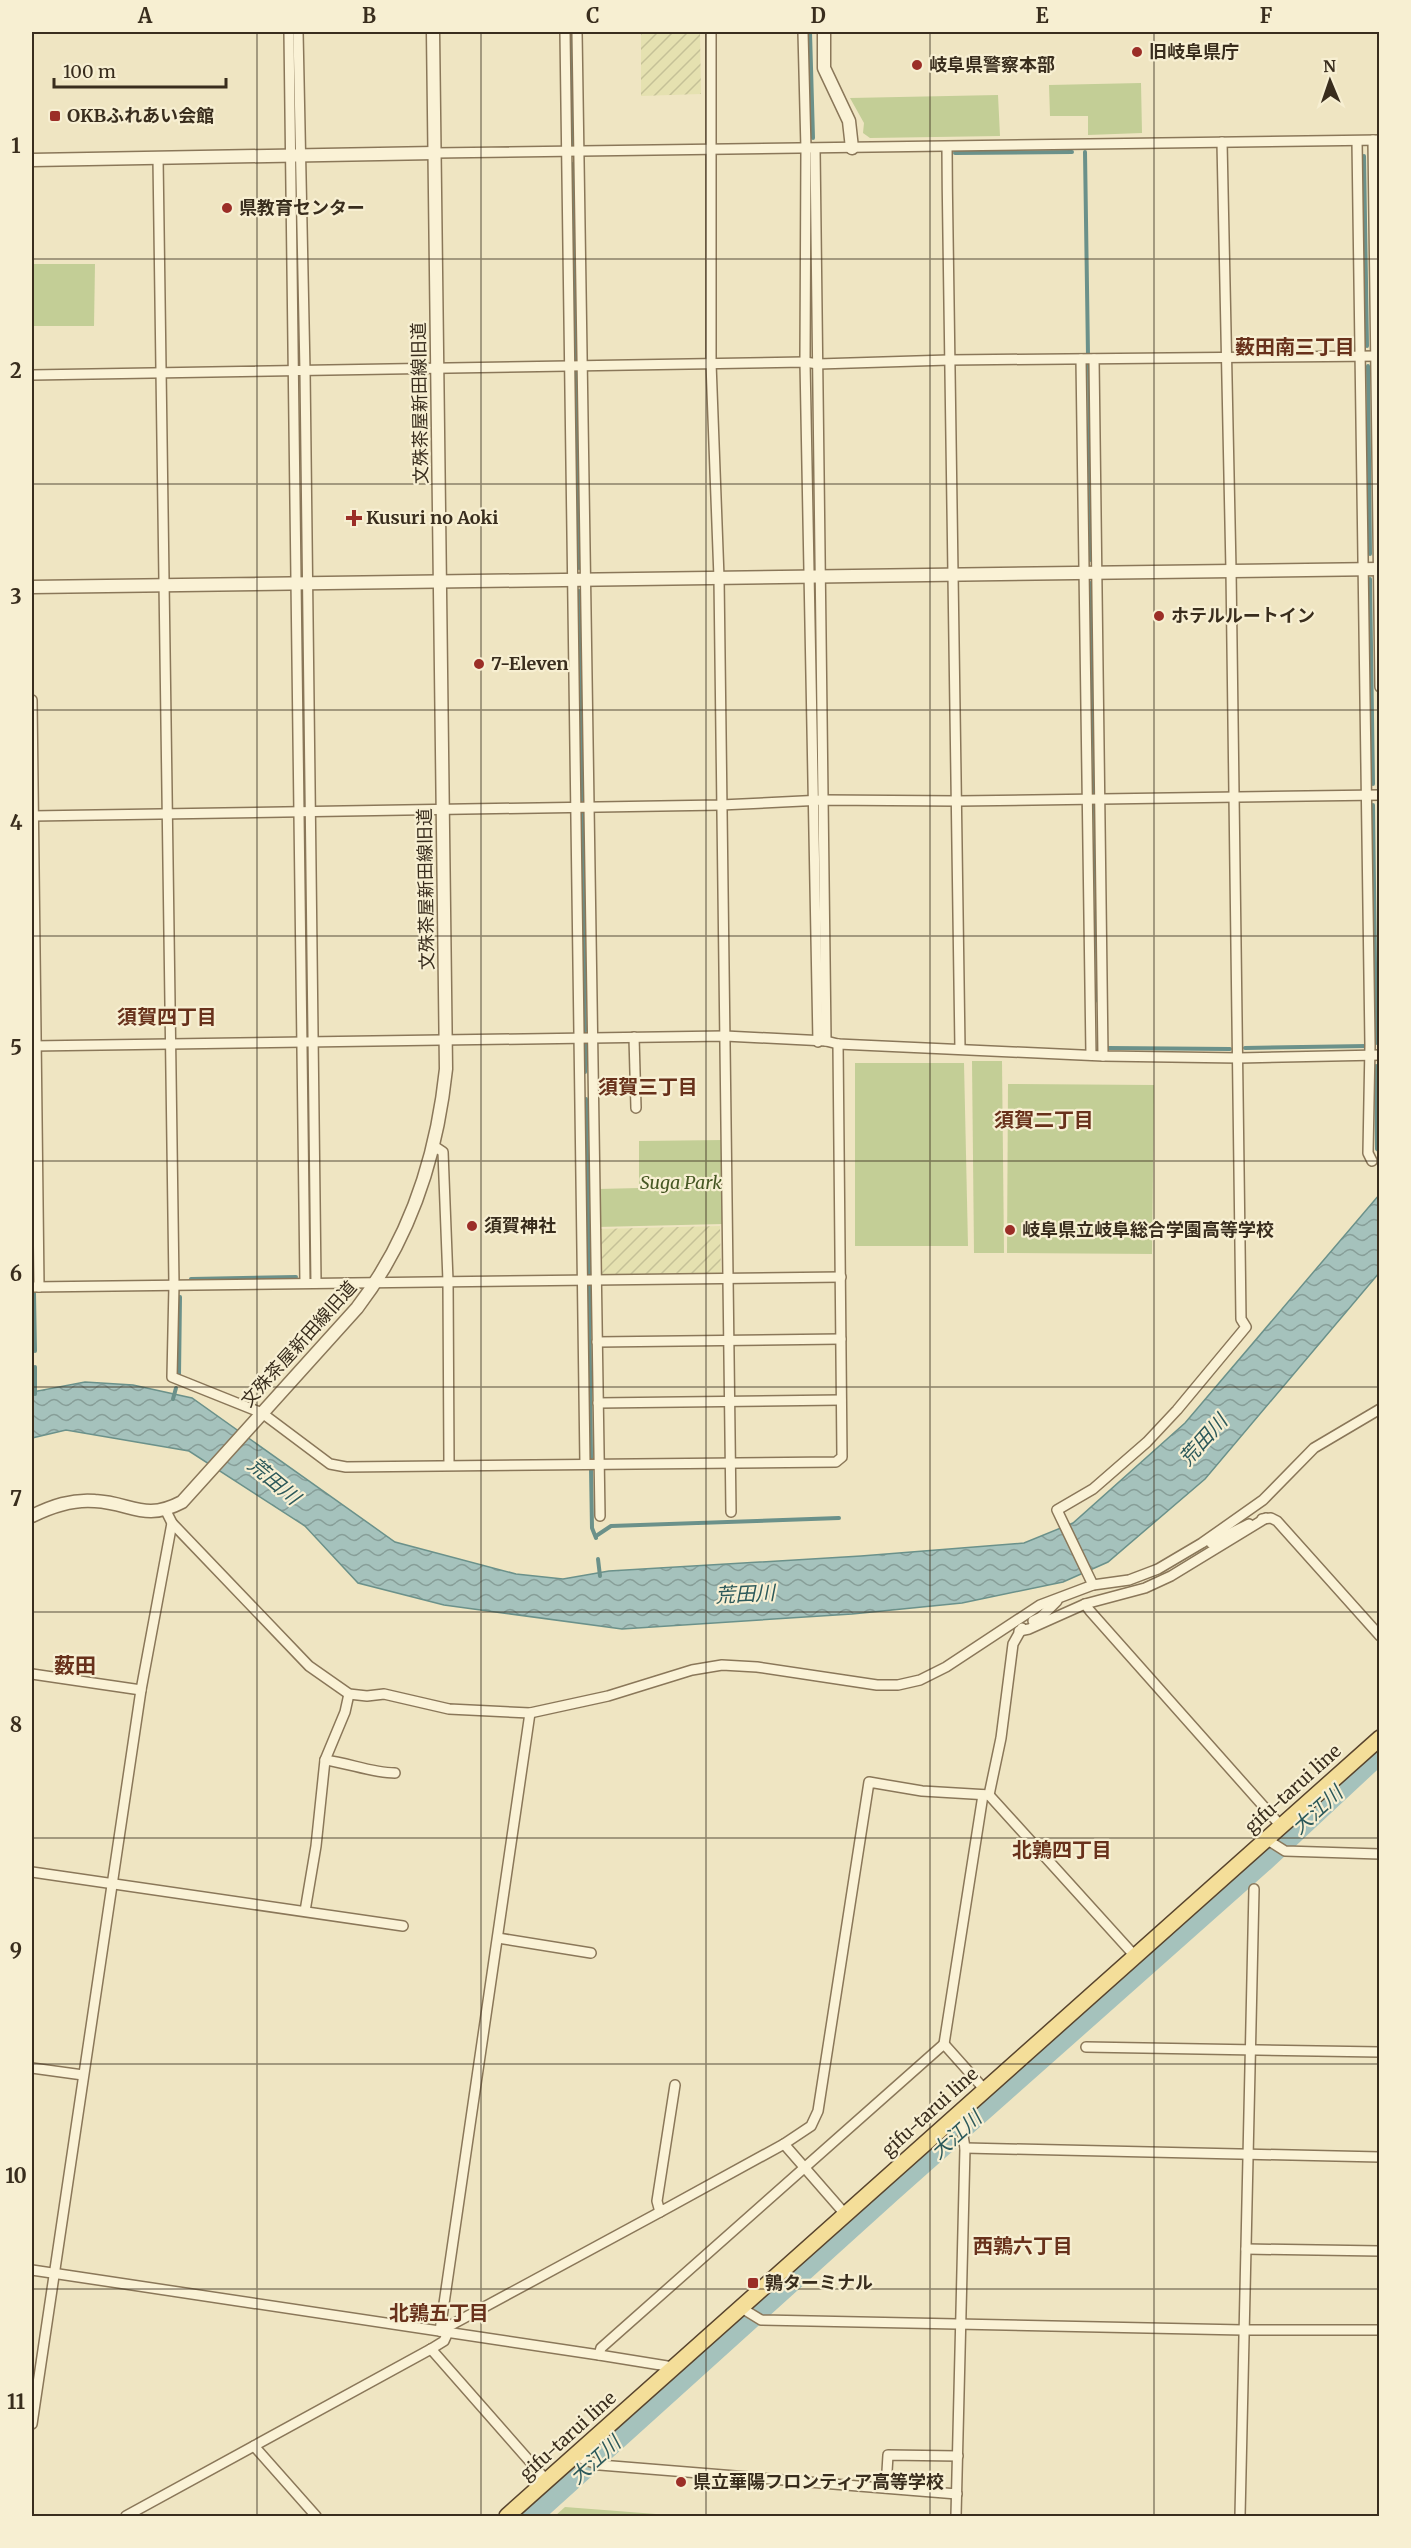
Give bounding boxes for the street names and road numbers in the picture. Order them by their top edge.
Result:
street label: 文殊茶屋新田線旧道 [407,322,432,484]
street label: 文殊茶屋新田線旧道 [413,808,438,970]
street label: 文殊茶屋新田線旧道 [236,1276,361,1412]
street label: gifu-tarui line [1240,1739,1346,1838]
street label: gifu-tarui line [877,2062,983,2161]
street label: gifu-tarui line [515,2386,621,2485]

